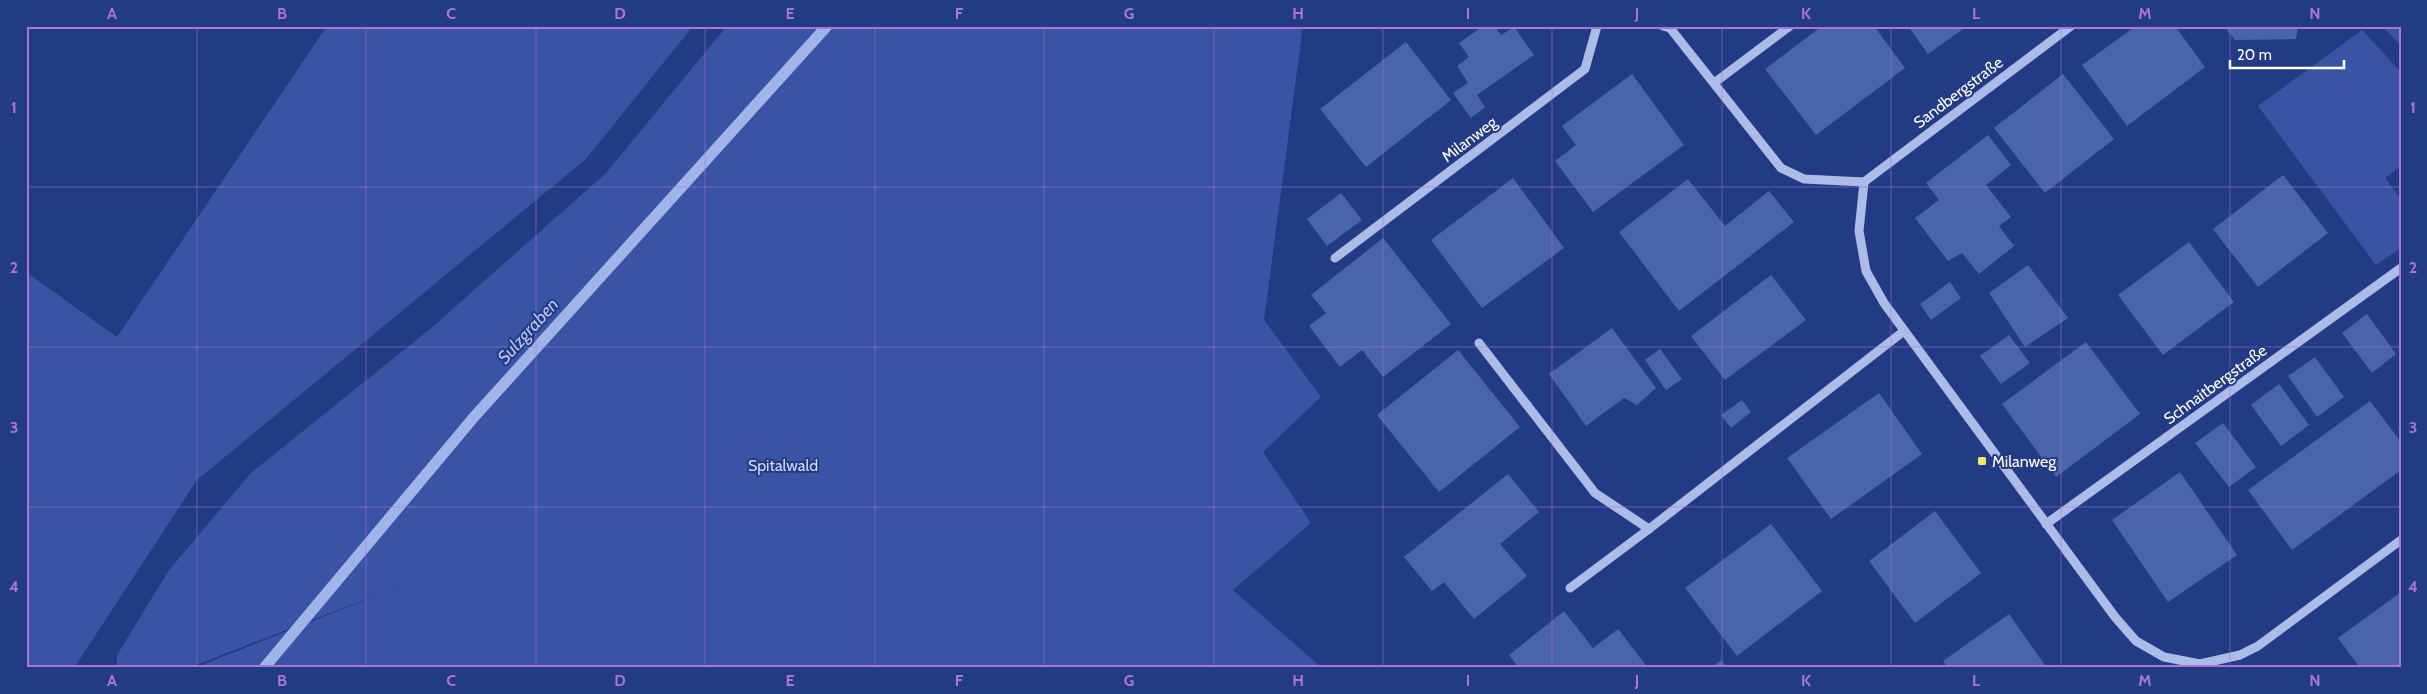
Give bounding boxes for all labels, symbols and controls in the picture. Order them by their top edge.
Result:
text: A [107,4,117,23]
text: B [277,4,287,23]
text: C [446,4,456,23]
text: D [614,4,626,23]
text: E [785,4,795,23]
text: F [955,4,964,23]
text: G [1124,4,1134,23]
text: H [1292,4,1304,23]
text: I [1466,4,1470,23]
text: J [1634,4,1639,23]
text: K [1801,4,1811,23]
text: L [1972,4,1980,23]
text: M [2138,4,2152,23]
text: N [2309,4,2321,23]
scale bar [2230,38,2343,70]
text: 20 m [2237,46,2272,64]
street label: Sandbergstraße [1910,53,2007,132]
text: 1 [11,98,17,117]
text: 1 [2410,98,2416,117]
street label: Milanweg [1438,112,1501,166]
text: 2 [10,258,18,277]
text: 2 [2409,258,2417,277]
water label: Sulzgraben [493,294,563,368]
street label: Schnaitbergstraße [2160,341,2270,428]
text: 3 [10,418,18,437]
text: 3 [2409,418,2417,437]
place label: Milanweg [1992,452,2057,471]
marker: Milanweg [1976,455,1988,467]
park label: Spitalwald [748,456,818,475]
text: 4 [9,577,19,596]
text: 4 [2408,577,2418,596]
text: A [107,671,117,690]
text: B [277,671,287,690]
text: C [446,671,456,690]
text: D [614,671,626,690]
text: E [785,671,795,690]
text: F [955,671,964,690]
text: G [1124,671,1134,690]
text: H [1292,671,1304,690]
text: I [1466,671,1470,690]
text: J [1634,671,1639,690]
text: K [1801,671,1811,690]
text: L [1972,671,1980,690]
text: M [2138,671,2152,690]
text: N [2309,671,2321,690]

